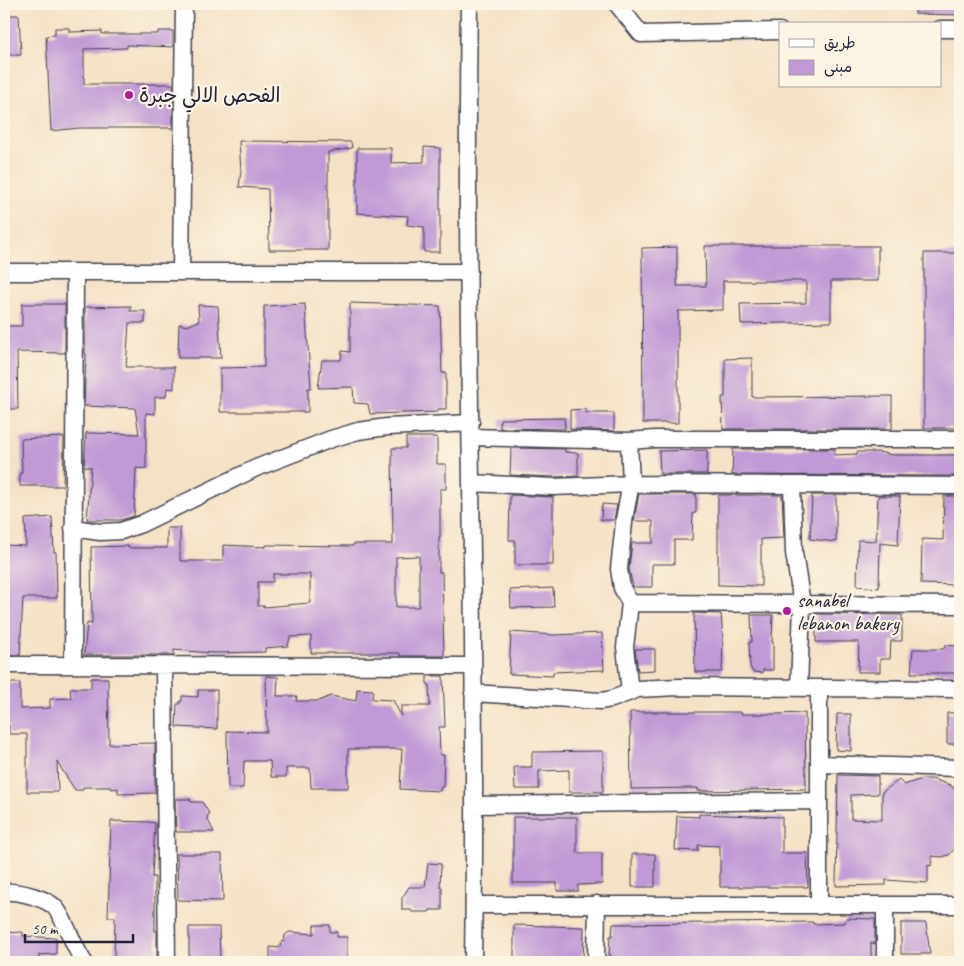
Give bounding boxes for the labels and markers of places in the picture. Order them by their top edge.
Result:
place label: الفحص الالي جبرة [139,83,280,113]
marker: الفحص الالي جبرة [123,89,135,101]
place label: sanabel lebanon bakery [797,588,900,636]
marker: sanabel lebanon bakery [781,605,793,617]

